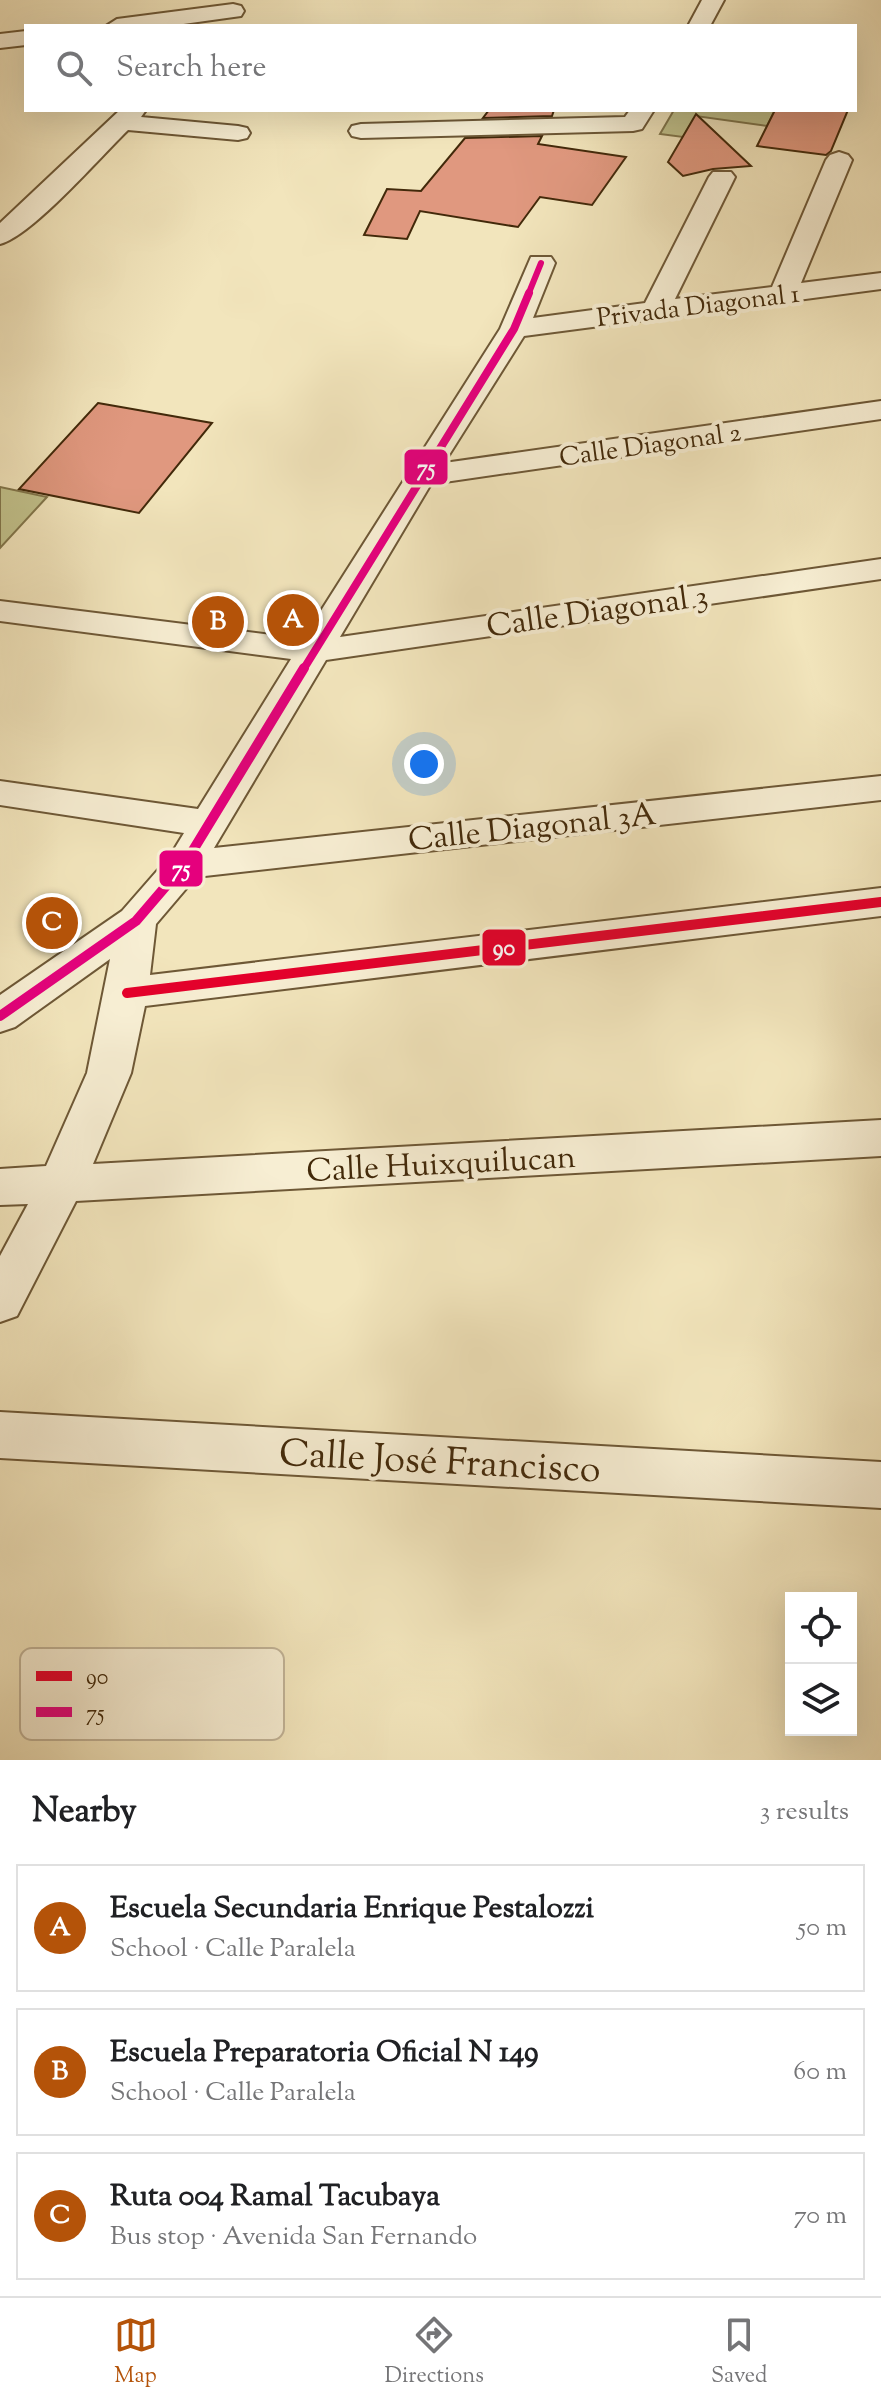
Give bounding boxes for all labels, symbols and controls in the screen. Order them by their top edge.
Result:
search box [24,24,857,112]
icon: search [52,46,96,90]
text: Search here [116,47,266,90]
street label: Privada Diagonal 1 [595,277,802,338]
street label: Calle Diagonal 2 [557,415,744,478]
line badge: 75 [403,448,449,486]
text: 75 [417,454,436,486]
street label: Calle Diagonal 3 [484,575,711,651]
pin: A [267,590,319,650]
pin: B [192,592,244,652]
your location [404,744,444,784]
street label: Calle Diagonal 3A [406,793,659,865]
line badge: 75 [158,849,204,888]
text: 75 [172,855,191,887]
pin: C [26,893,78,953]
line badge: 90 [481,928,527,967]
text: 90 [493,934,516,966]
street label: Calle Huixquilucan [305,1136,577,1196]
street label: Calle José Francisco [278,1429,602,1499]
map controls [785,1592,857,1736]
button: locate [785,1592,857,1664]
legend [20,1648,284,1740]
text: 90 [86,1663,108,1695]
button: layers [785,1664,857,1736]
text: 75 [86,1699,105,1731]
text: Nearby [32,1788,137,1837]
text: 3 results [760,1794,849,1831]
text: Escuela Secundaria Enrique Pestalozzi [110,1888,594,1931]
text: A [49,1910,71,1947]
text: 50 m [797,1910,847,1947]
text: School · Calle Paralela [110,1931,356,1968]
text: Escuela Preparatoria Oficial N 149 [110,2032,539,2075]
text: B [52,2054,68,2091]
text: 60 m [793,2054,847,2091]
text: School · Calle Paralela [110,2075,356,2112]
text: Ruta 004 Ramal Tacubaya [110,2176,440,2219]
text: C [50,2198,70,2235]
text: 70 m [794,2198,847,2235]
text: Bus stop · Avenida San Fernando [110,2219,477,2256]
tab: Map [114,2313,158,2393]
tab: Directions [385,2313,484,2393]
tab: Saved [711,2313,767,2393]

